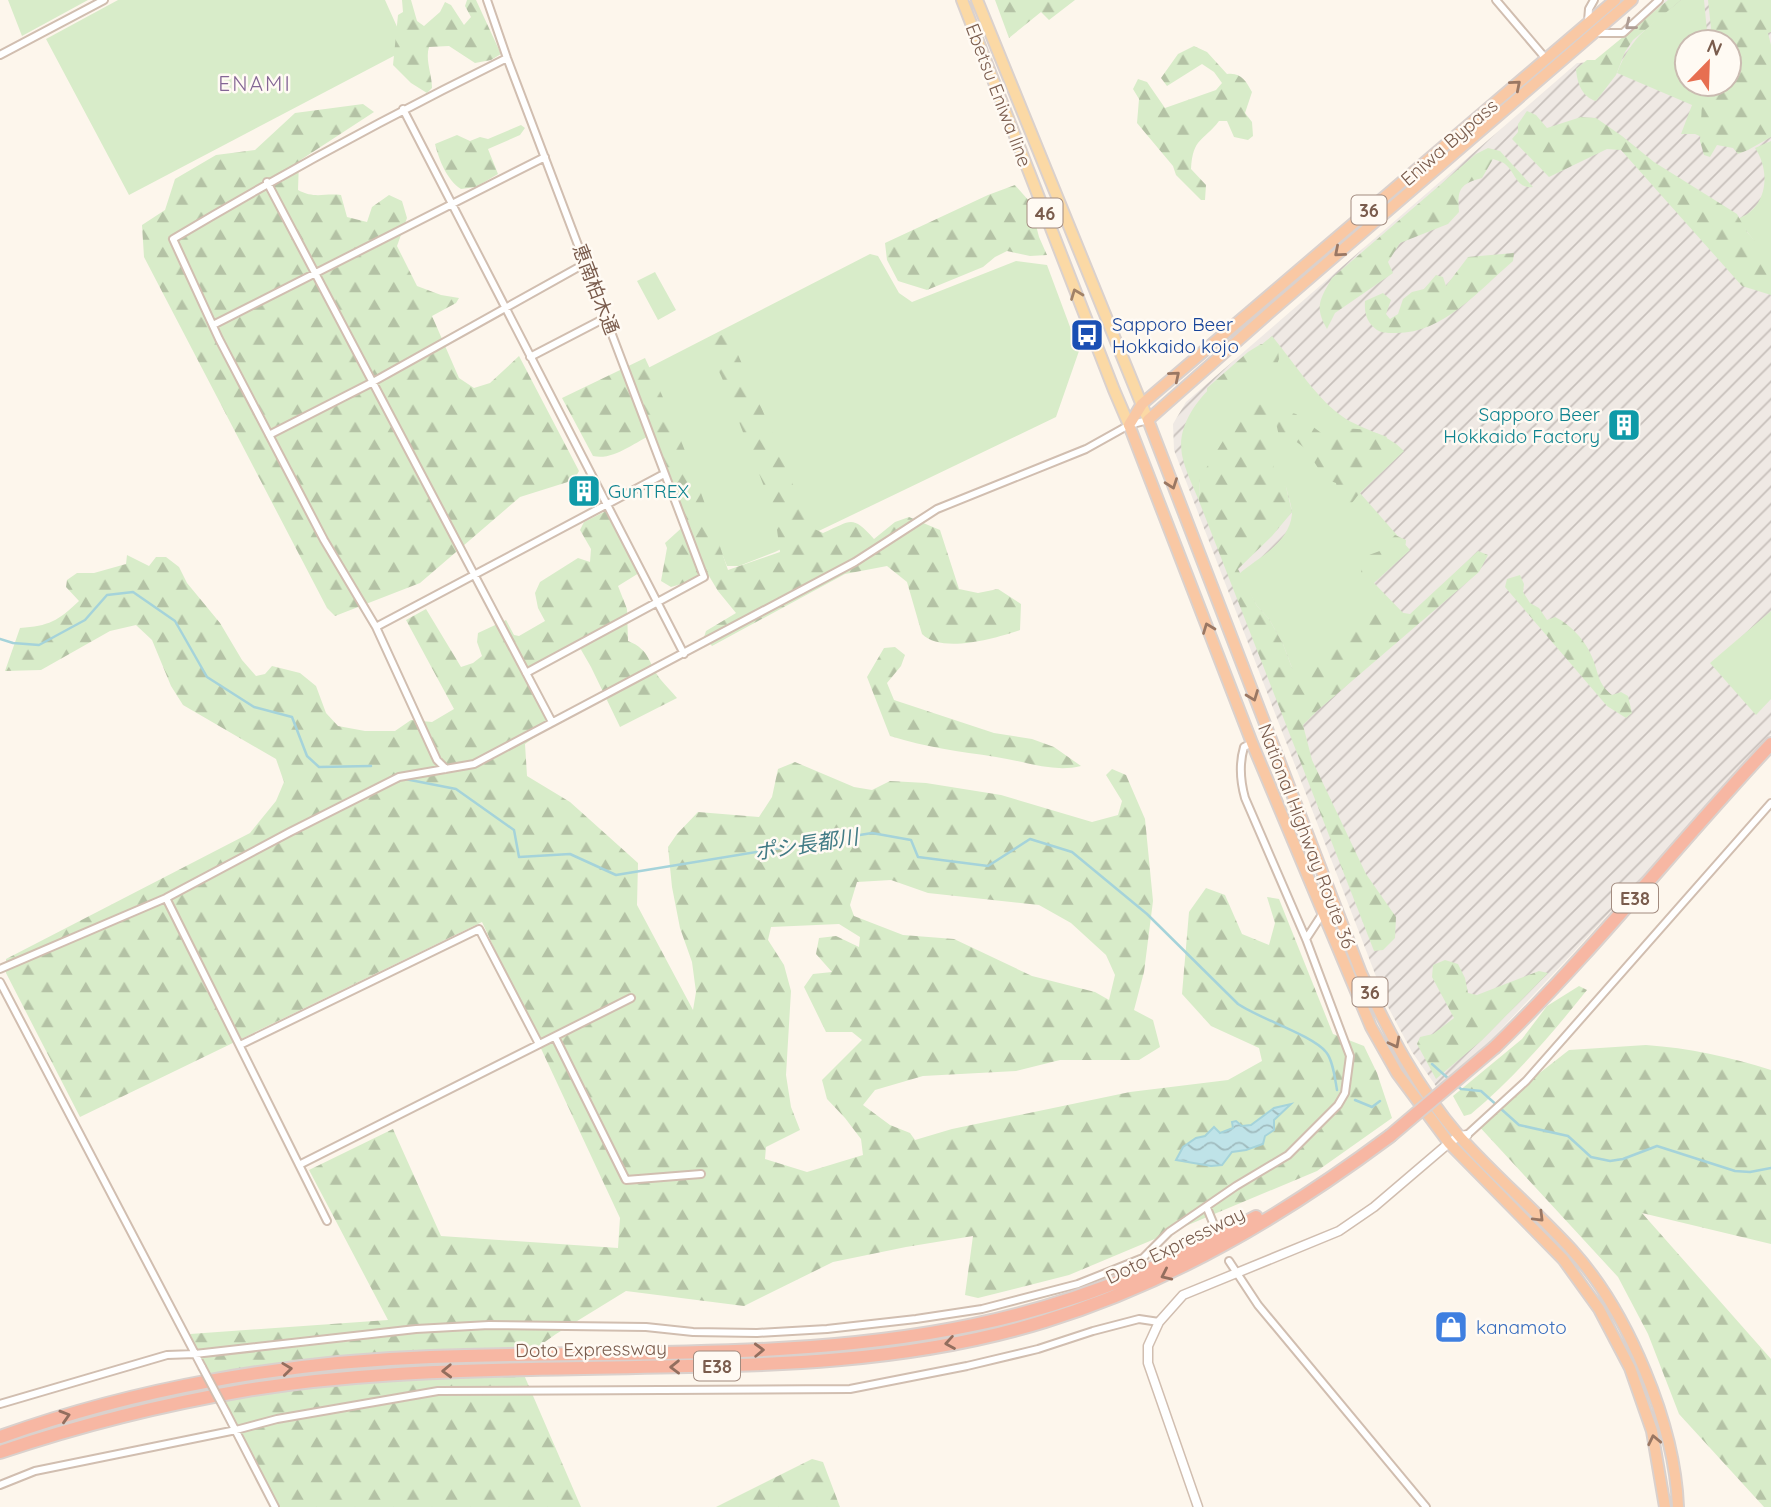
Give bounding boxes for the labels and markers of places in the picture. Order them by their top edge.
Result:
place label: Sapporo Beer Hokkaido kojo [1112,312,1239,358]
bus stop icon: Sapporo Beer Hokkaido kojo [1068,316,1106,354]
place label: Sapporo Beer Hokkaido Factory [1443,402,1601,448]
building icon: Sapporo Beer Hokkaido Factory [1605,406,1643,444]
building icon: GunTREX [565,472,603,510]
place label: GunTREX [608,479,689,503]
shop icon: kanamoto [1432,1308,1470,1346]
place label: kanamoto [1476,1315,1567,1339]

